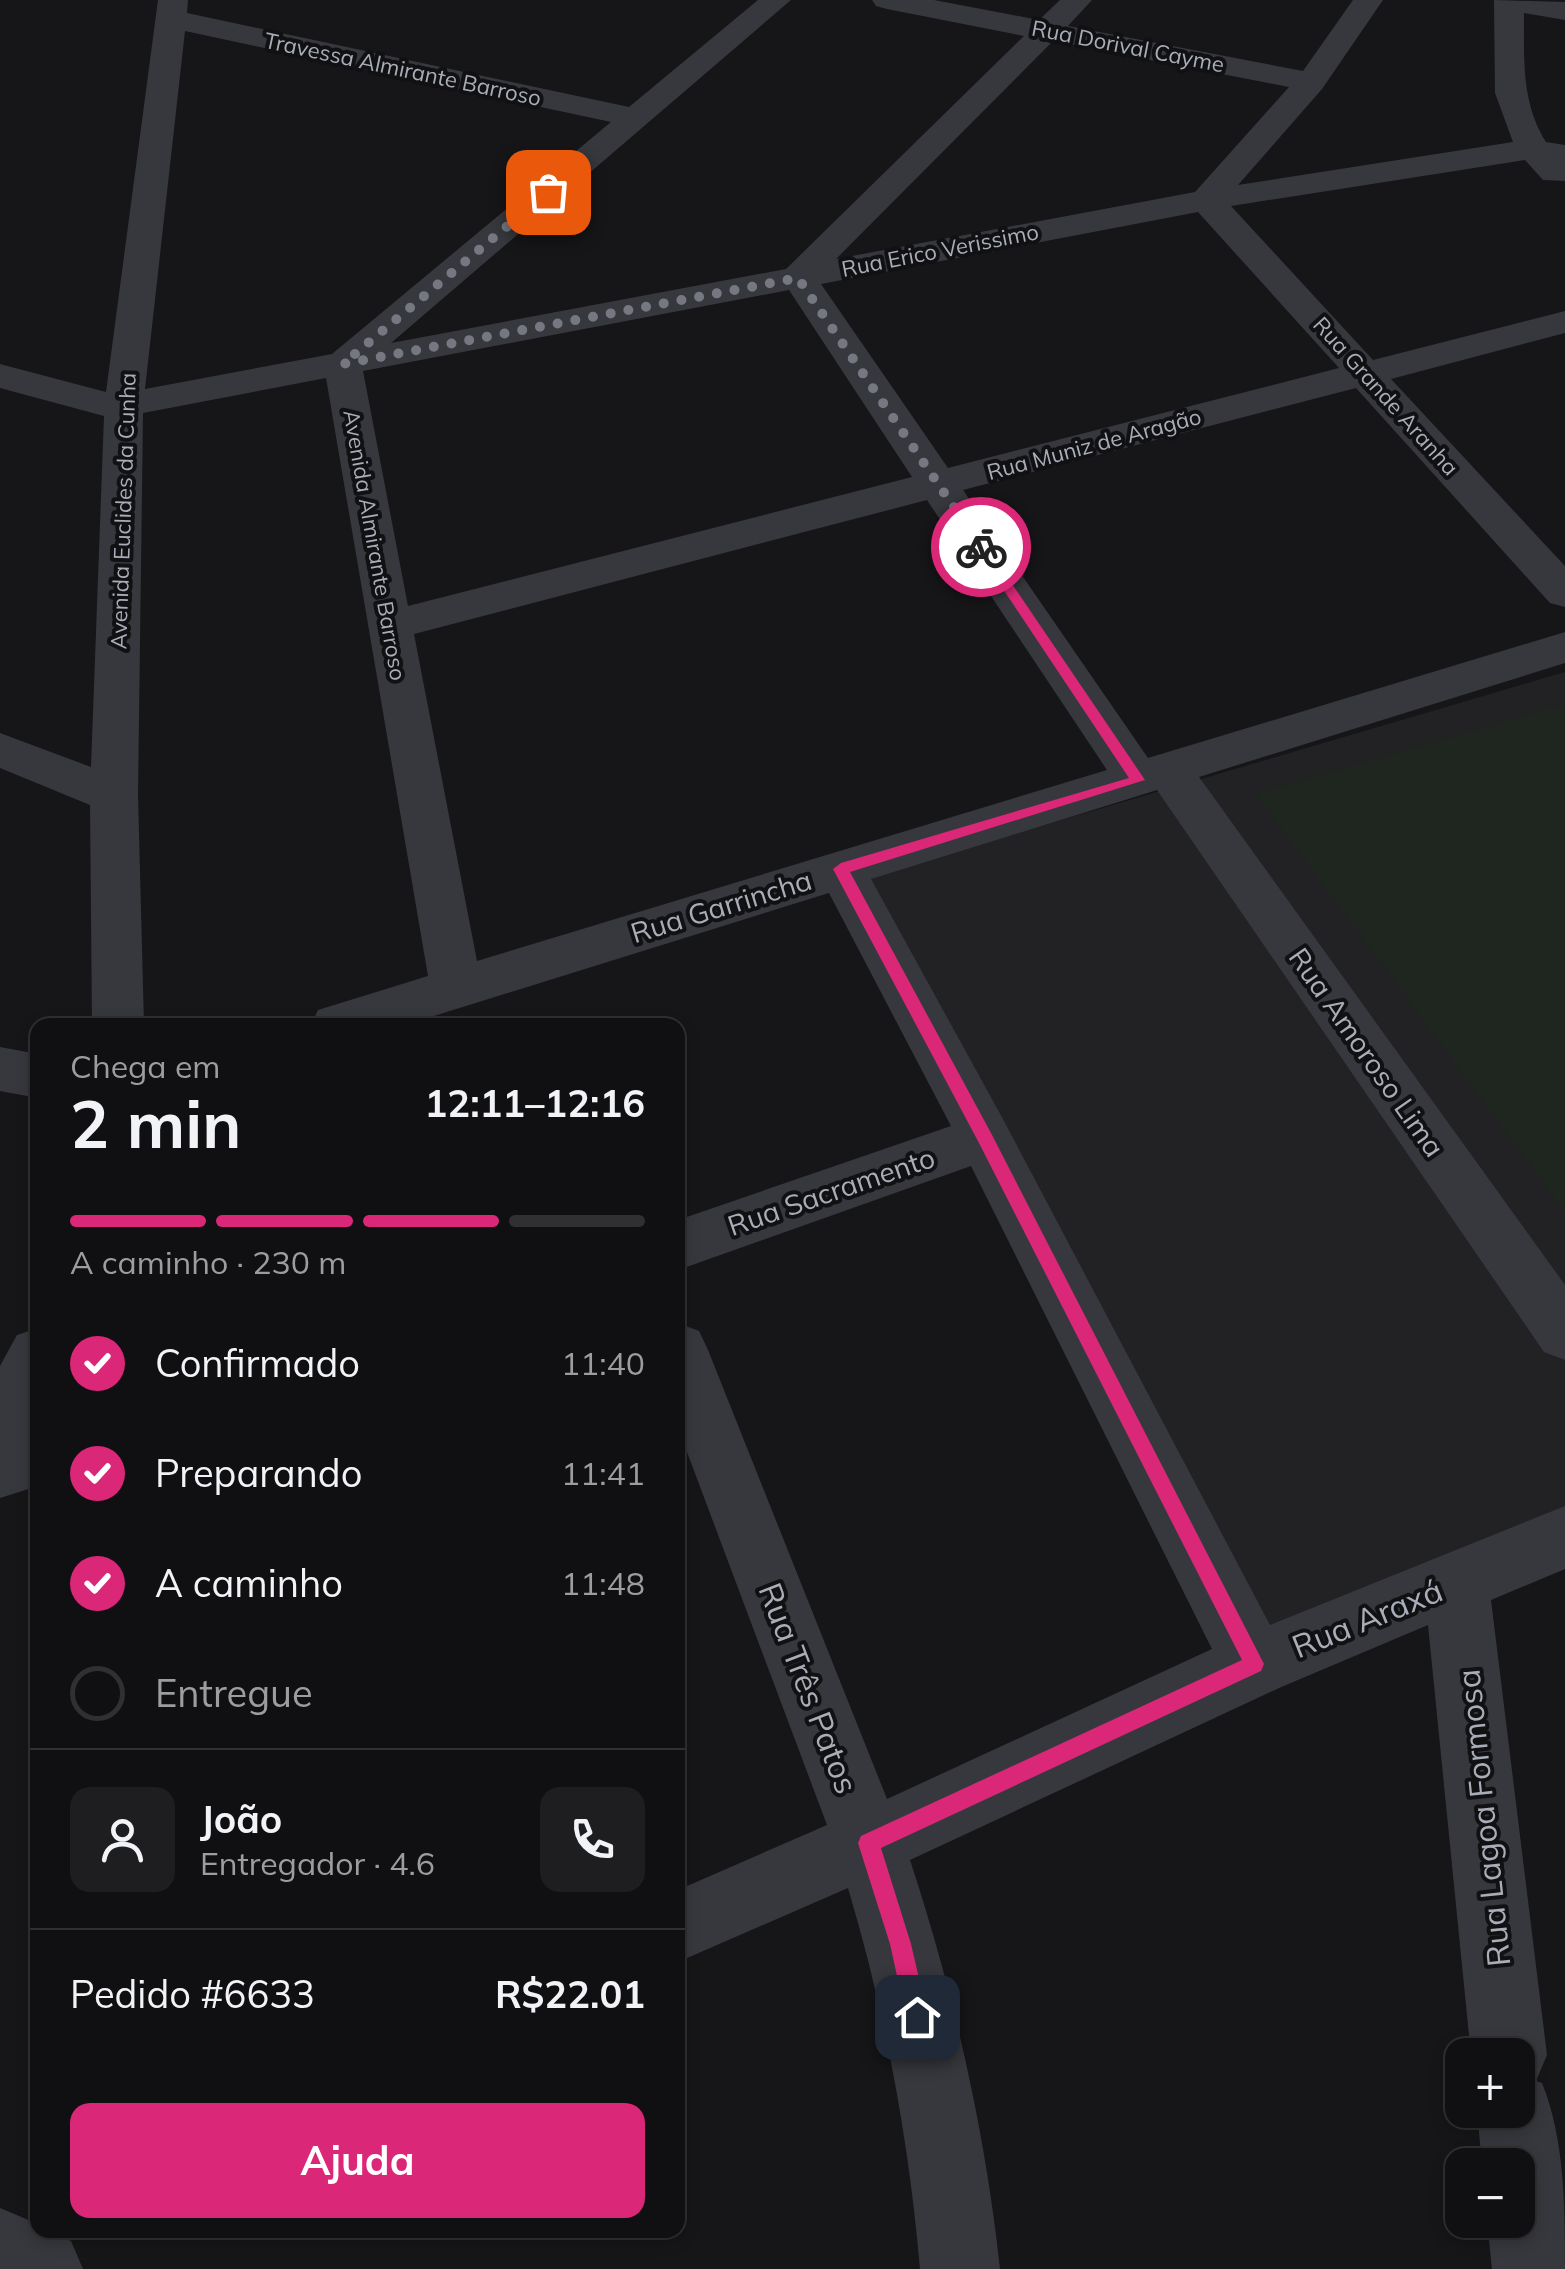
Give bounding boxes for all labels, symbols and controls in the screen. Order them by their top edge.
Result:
street label: Rua Dorival Cayme [1029,14,1227,78]
street label: Travessa Almirante Barroso [262,26,544,112]
pin [506,150,591,235]
icon: bag [521,165,576,220]
street label: Rua Erico Verissimo [839,217,1041,283]
street label: Rua Grande Aranha [1307,311,1465,481]
street label: Avenida Euclides da Cunha [104,372,142,650]
street label: Rua Muniz de Aragão [984,402,1204,486]
street label: Avenida Almirante Barroso [337,407,413,683]
courier [931,497,1031,597]
icon: bike [954,520,1009,575]
street label: Rua Garrincha [626,862,816,950]
street label: Rua Amoroso Lima [1282,941,1452,1163]
text: Chega em [70,1046,220,1086]
text: 12:11–12:16 [425,1079,645,1127]
text: 2 min [70,1083,241,1164]
street label: Rua Sacramento [723,1139,939,1243]
text: A caminho · 230 m [70,1242,346,1282]
icon: check [70,1336,125,1391]
text: Confirmado [155,1339,360,1387]
text: 11:40 [561,1343,645,1383]
icon: check [70,1446,125,1501]
text: Preparando [155,1449,362,1497]
text: 11:41 [561,1453,645,1493]
icon: check [70,1556,125,1611]
text: A caminho [155,1559,343,1607]
text: 11:48 [561,1563,645,1603]
street label: Rua Araxá [1286,1570,1448,1666]
street label: Rua Três Patos [750,1577,868,1799]
street label: Rua Lagoa Formosa [1448,1667,1518,1969]
text: Entregue [155,1669,313,1717]
button: person [70,1787,175,1892]
button: phone [540,1787,645,1892]
text: João [200,1795,282,1843]
text: Entregador · 4.6 [200,1843,435,1883]
text: Pedido #6633 [70,1970,315,2018]
text: R$22.01 [495,1970,645,2018]
pin [875,1975,960,2060]
icon: home [890,1990,945,2045]
map controls [1445,2038,1535,2238]
button: + [1445,2038,1535,2128]
button: Ajuda [70,2103,645,2218]
button: − [1445,2148,1535,2238]

